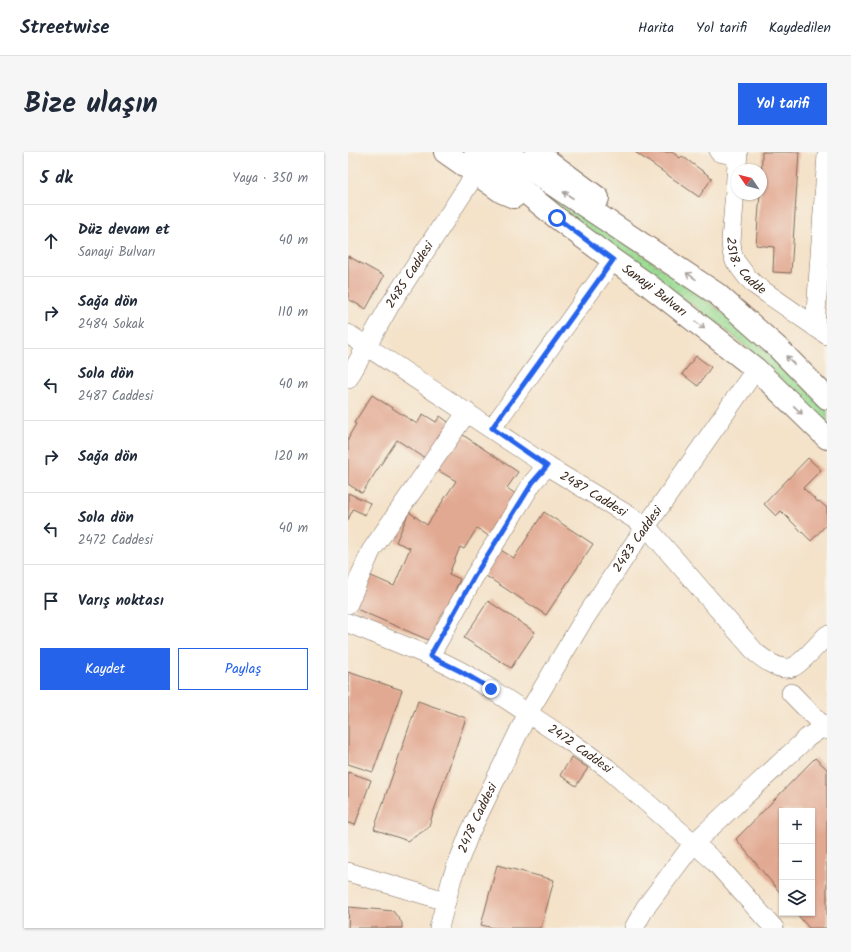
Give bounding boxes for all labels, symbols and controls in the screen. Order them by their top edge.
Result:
text: Streetwise [20,13,110,43]
text: Harita [638,17,674,39]
text: Yol tarifi [696,17,747,39]
text: Kaydedilen [769,17,831,39]
text: Bize ulaşın [24,82,158,127]
button: Yol tarifi [738,83,827,125]
north arrow [731,164,767,200]
text: 5 dk [40,165,73,192]
text: Yaya · 350 m [232,168,308,189]
one-way arrow [563,191,574,199]
route start [548,209,566,227]
text: Düz devam et [78,218,170,242]
icon: ahead [40,230,62,252]
text: 40 m [279,230,308,251]
street label: 2518. Cadde [720,236,771,300]
street label: 2485 Caddesi [380,237,440,313]
text: Sanayi Bulvarı [78,242,155,263]
street label: Sanayi Bulvarı [617,259,692,322]
one-way arrow [686,272,697,280]
text: Sağa dön [78,290,138,314]
icon: right [40,302,62,324]
text: 110 m [278,302,308,323]
text: 2484 Sokak [78,314,144,335]
one-way arrow [694,321,705,330]
one-way arrow [785,355,795,365]
text: Sola dön [78,362,134,386]
icon: left [40,374,62,396]
text: 40 m [279,374,308,395]
text: 2487 Caddesi [78,386,153,407]
one-way arrow [793,405,803,415]
text: Sağa dön [78,445,138,469]
icon: right [40,446,62,468]
text: 120 m [274,446,308,467]
street label: 2487 Caddesi [556,466,632,523]
street label: 2483 Caddesi [607,501,668,577]
text: Sola dön [78,506,134,530]
icon: left [40,518,62,540]
text: 40 m [279,518,308,539]
text: 2472 Caddesi [78,530,153,551]
text: Varış noktası [78,589,164,613]
icon: arrive [40,590,62,612]
button: Kaydet [40,648,170,690]
button: Paylaş [178,648,308,690]
route end [482,680,500,698]
street label: 2472 Caddesi [543,719,618,779]
street label: 2478 Caddesi [452,778,503,856]
map controls [779,808,815,916]
button: + [779,808,815,844]
button: − [779,844,815,880]
button: layers [779,880,815,916]

